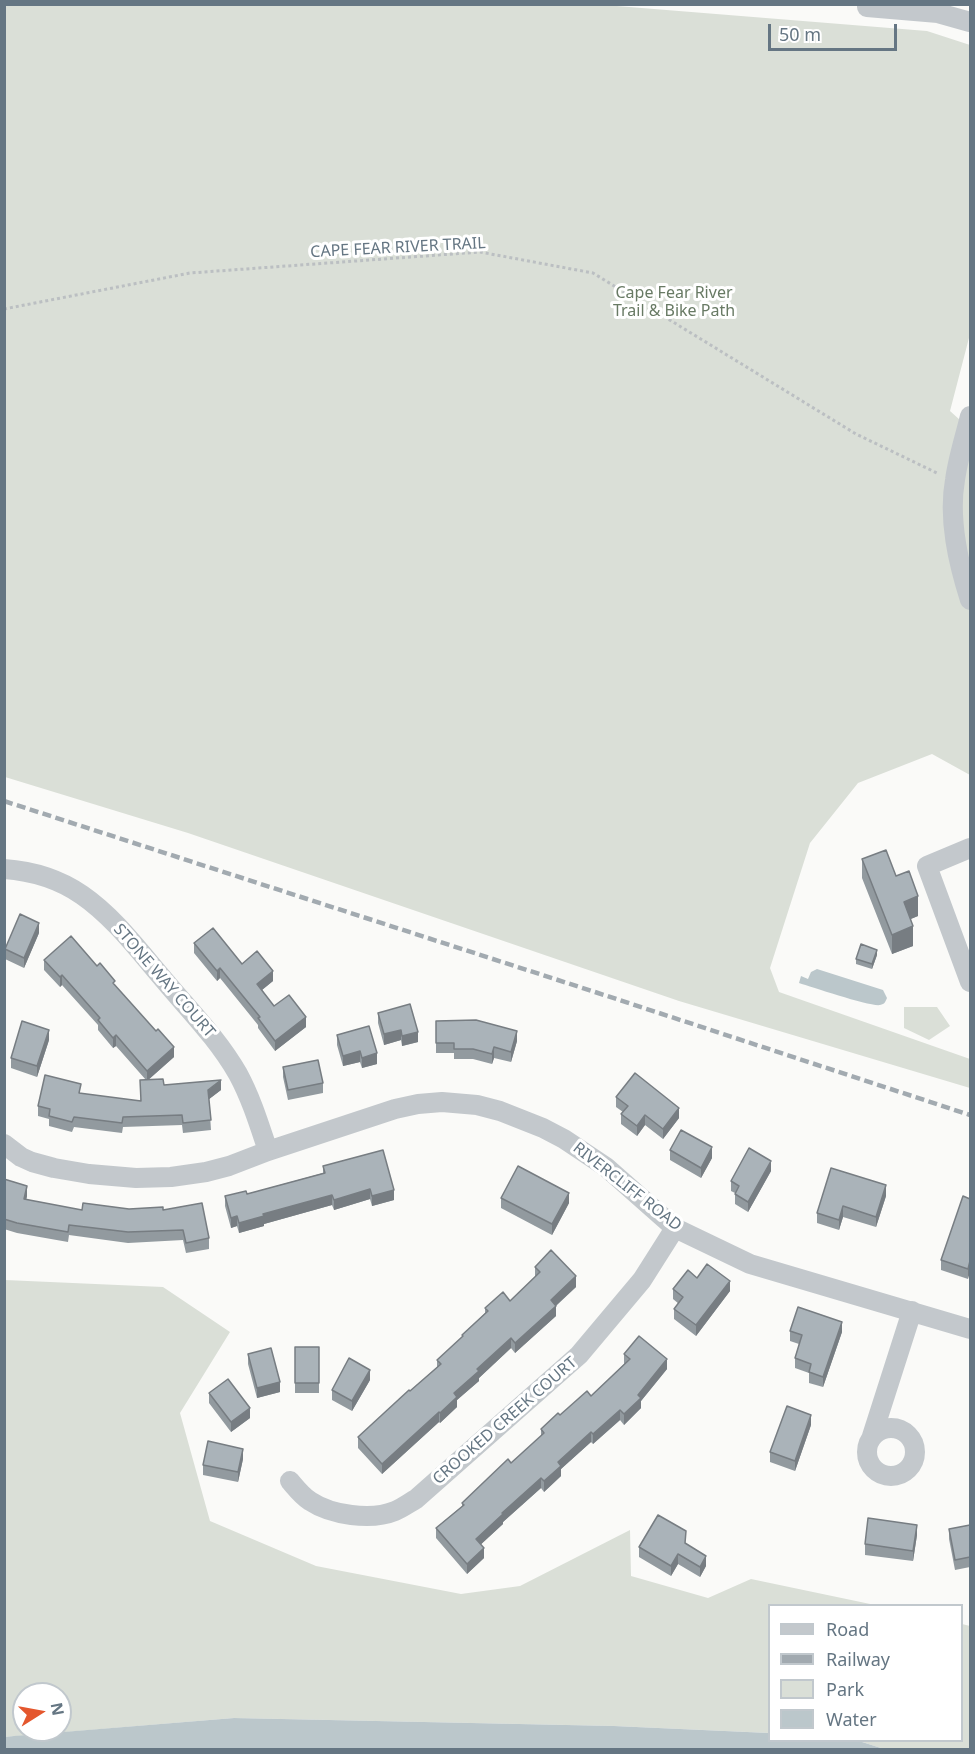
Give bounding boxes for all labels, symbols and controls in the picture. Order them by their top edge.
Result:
scale bar [771,12,900,50]
text: 50 m [779,22,821,46]
street label: CAPE FEAR RIVER TRAIL [310,234,486,262]
park label: Cape Fear River Trail & Bike Path [613,283,735,321]
street label: STONE WAY COURT [109,920,219,1042]
street label: RIVERCLIFF ROAD [569,1139,685,1235]
street label: CROOKED CREEK COURT [429,1353,581,1489]
legend [768,1604,963,1742]
text: Road [826,1617,869,1641]
text: Railway [826,1647,890,1671]
text: Park [826,1677,864,1701]
north arrow [12,1682,72,1742]
text: N [46,1700,70,1717]
text: Water [826,1707,877,1731]

